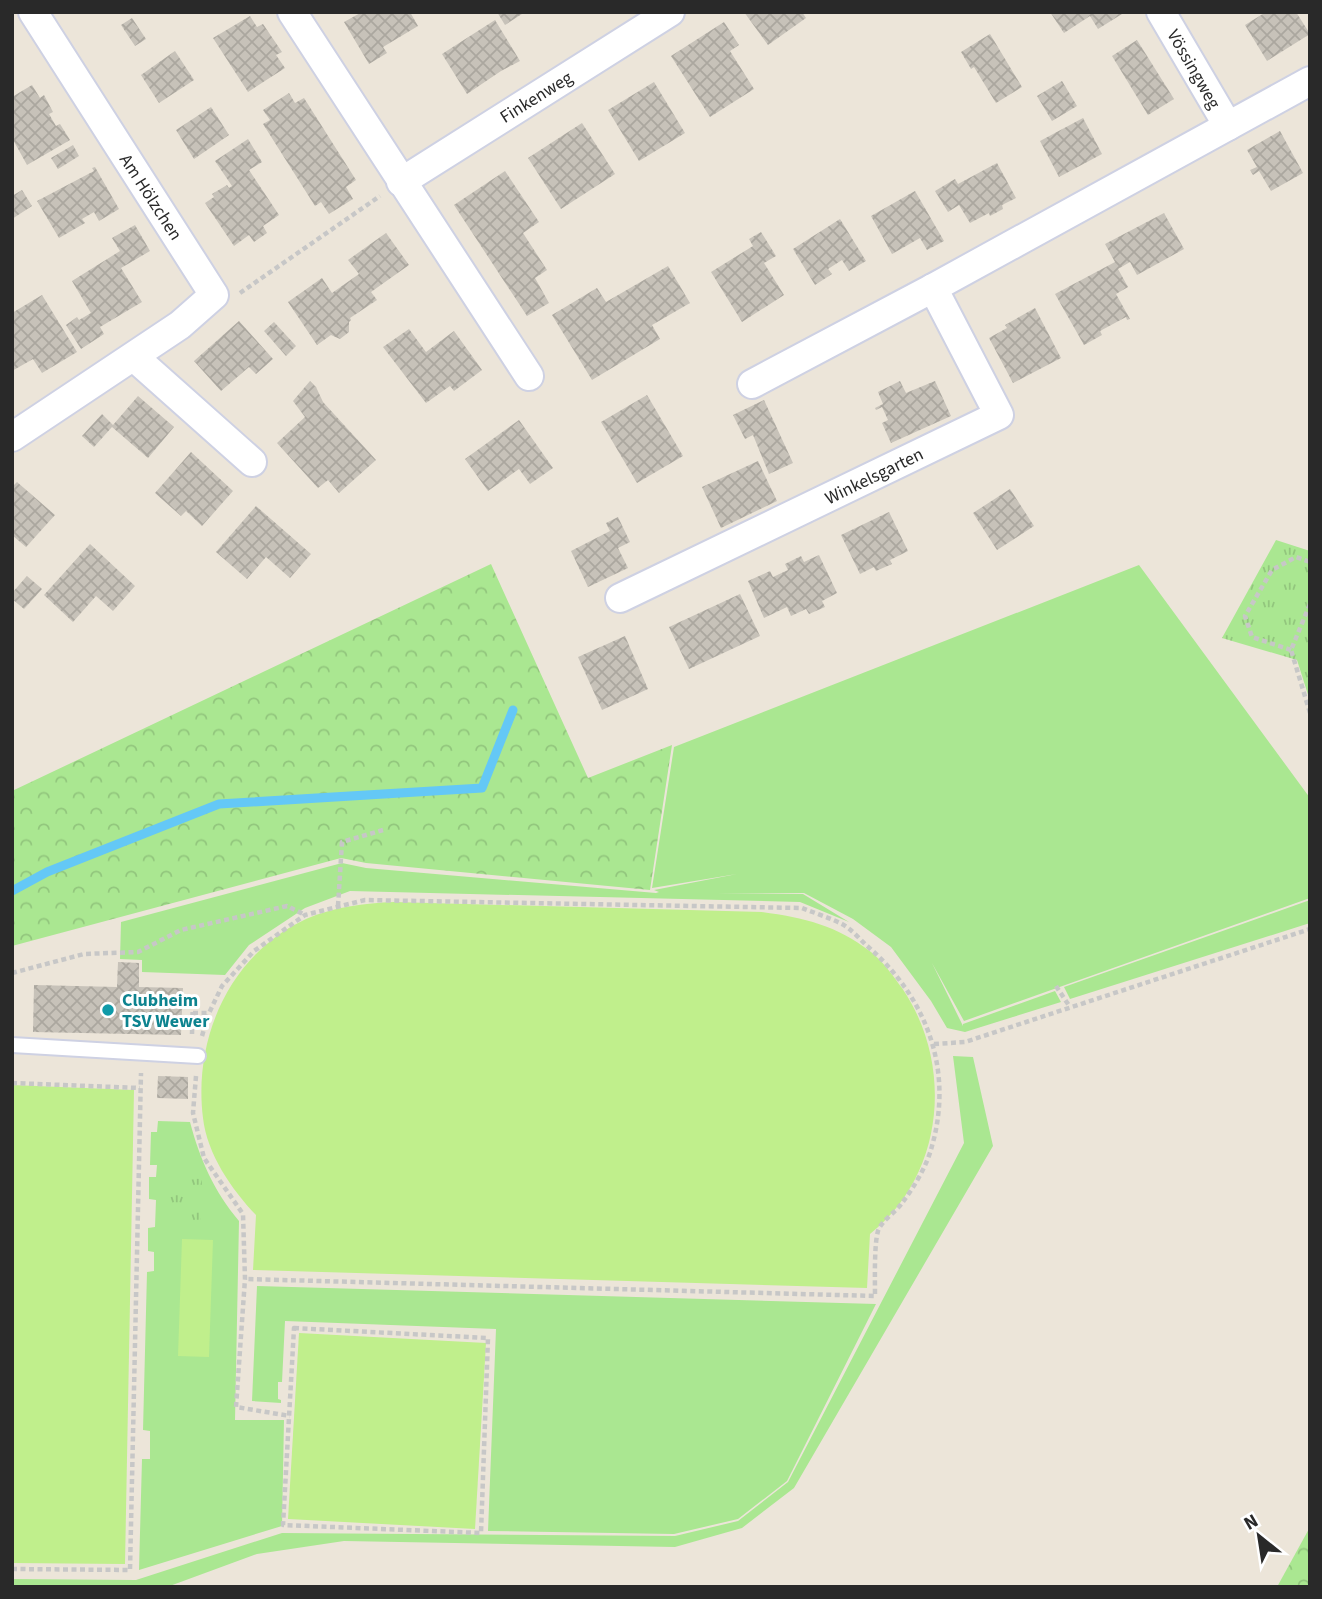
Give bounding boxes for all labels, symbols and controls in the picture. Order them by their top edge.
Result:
street label: Vössingweg [1161,25,1226,114]
street label: Finkenweg [495,65,577,130]
street label: Am Hölzchen [113,149,188,245]
street label: Winkelsgarten [821,442,928,511]
place label: Clubheim TSV Wewer [122,988,210,1034]
marker: Clubheim TSV Wewer [100,1002,116,1018]
north arrow [1224,1501,1294,1571]
text: N [1239,1508,1263,1537]

